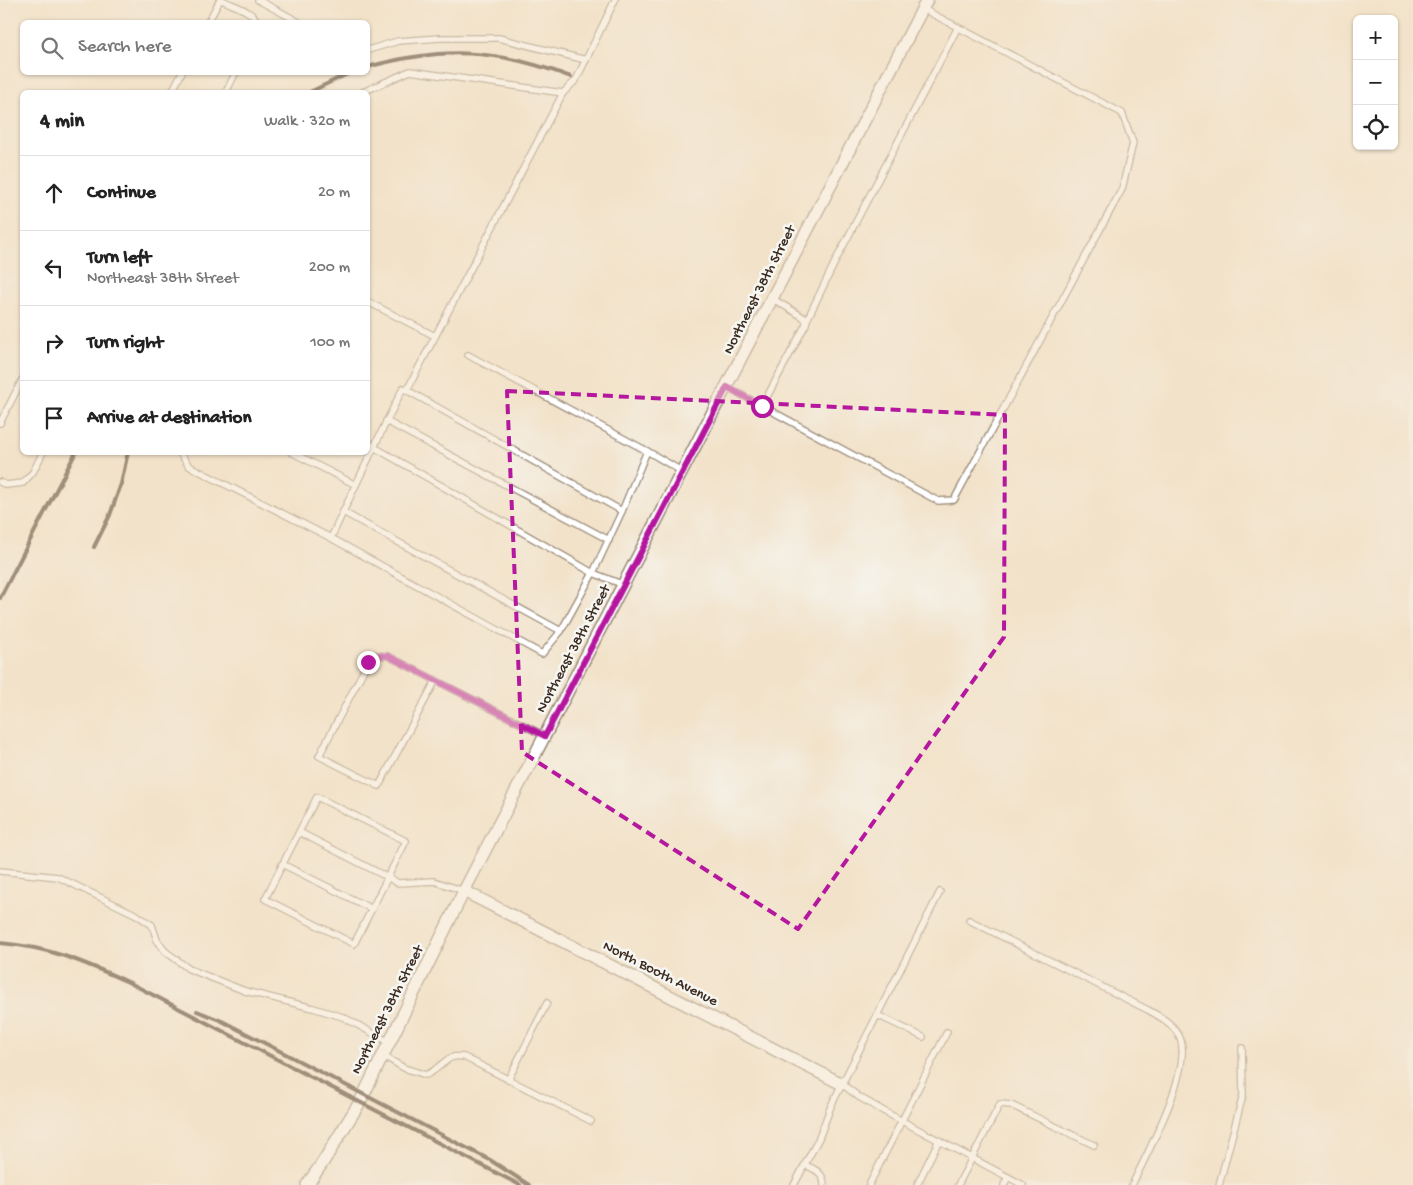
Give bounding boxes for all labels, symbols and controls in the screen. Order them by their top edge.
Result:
map controls [1353,15,1398,150]
button: + [1353,15,1398,60]
search box [20,20,370,75]
icon: search [38,34,66,62]
text: Search here [78,36,172,59]
button: − [1353,60,1398,105]
button: locate [1353,105,1398,150]
text: 4 min [40,110,84,135]
text: Walk · 320 m [264,113,350,132]
icon: ahead [40,179,68,207]
text: Continue [87,182,156,205]
text: 20 m [318,184,350,203]
street label: Northeast 38th Street [720,221,801,357]
text: Turn left [87,247,151,270]
icon: left [40,254,68,282]
text: 200 m [309,259,350,278]
text: Northeast 38th Street [87,270,239,289]
icon: right [40,329,68,357]
text: Turn right [87,332,163,355]
text: 100 m [310,334,350,353]
route start [751,395,774,418]
icon: arrive [40,404,68,432]
text: Arrive at destination [87,407,251,430]
street label: Northeast 38th Street [533,580,616,716]
route end [357,651,380,674]
street label: North Booth Avenue [599,937,721,1011]
street label: Northeast 38th Street [348,941,429,1077]

